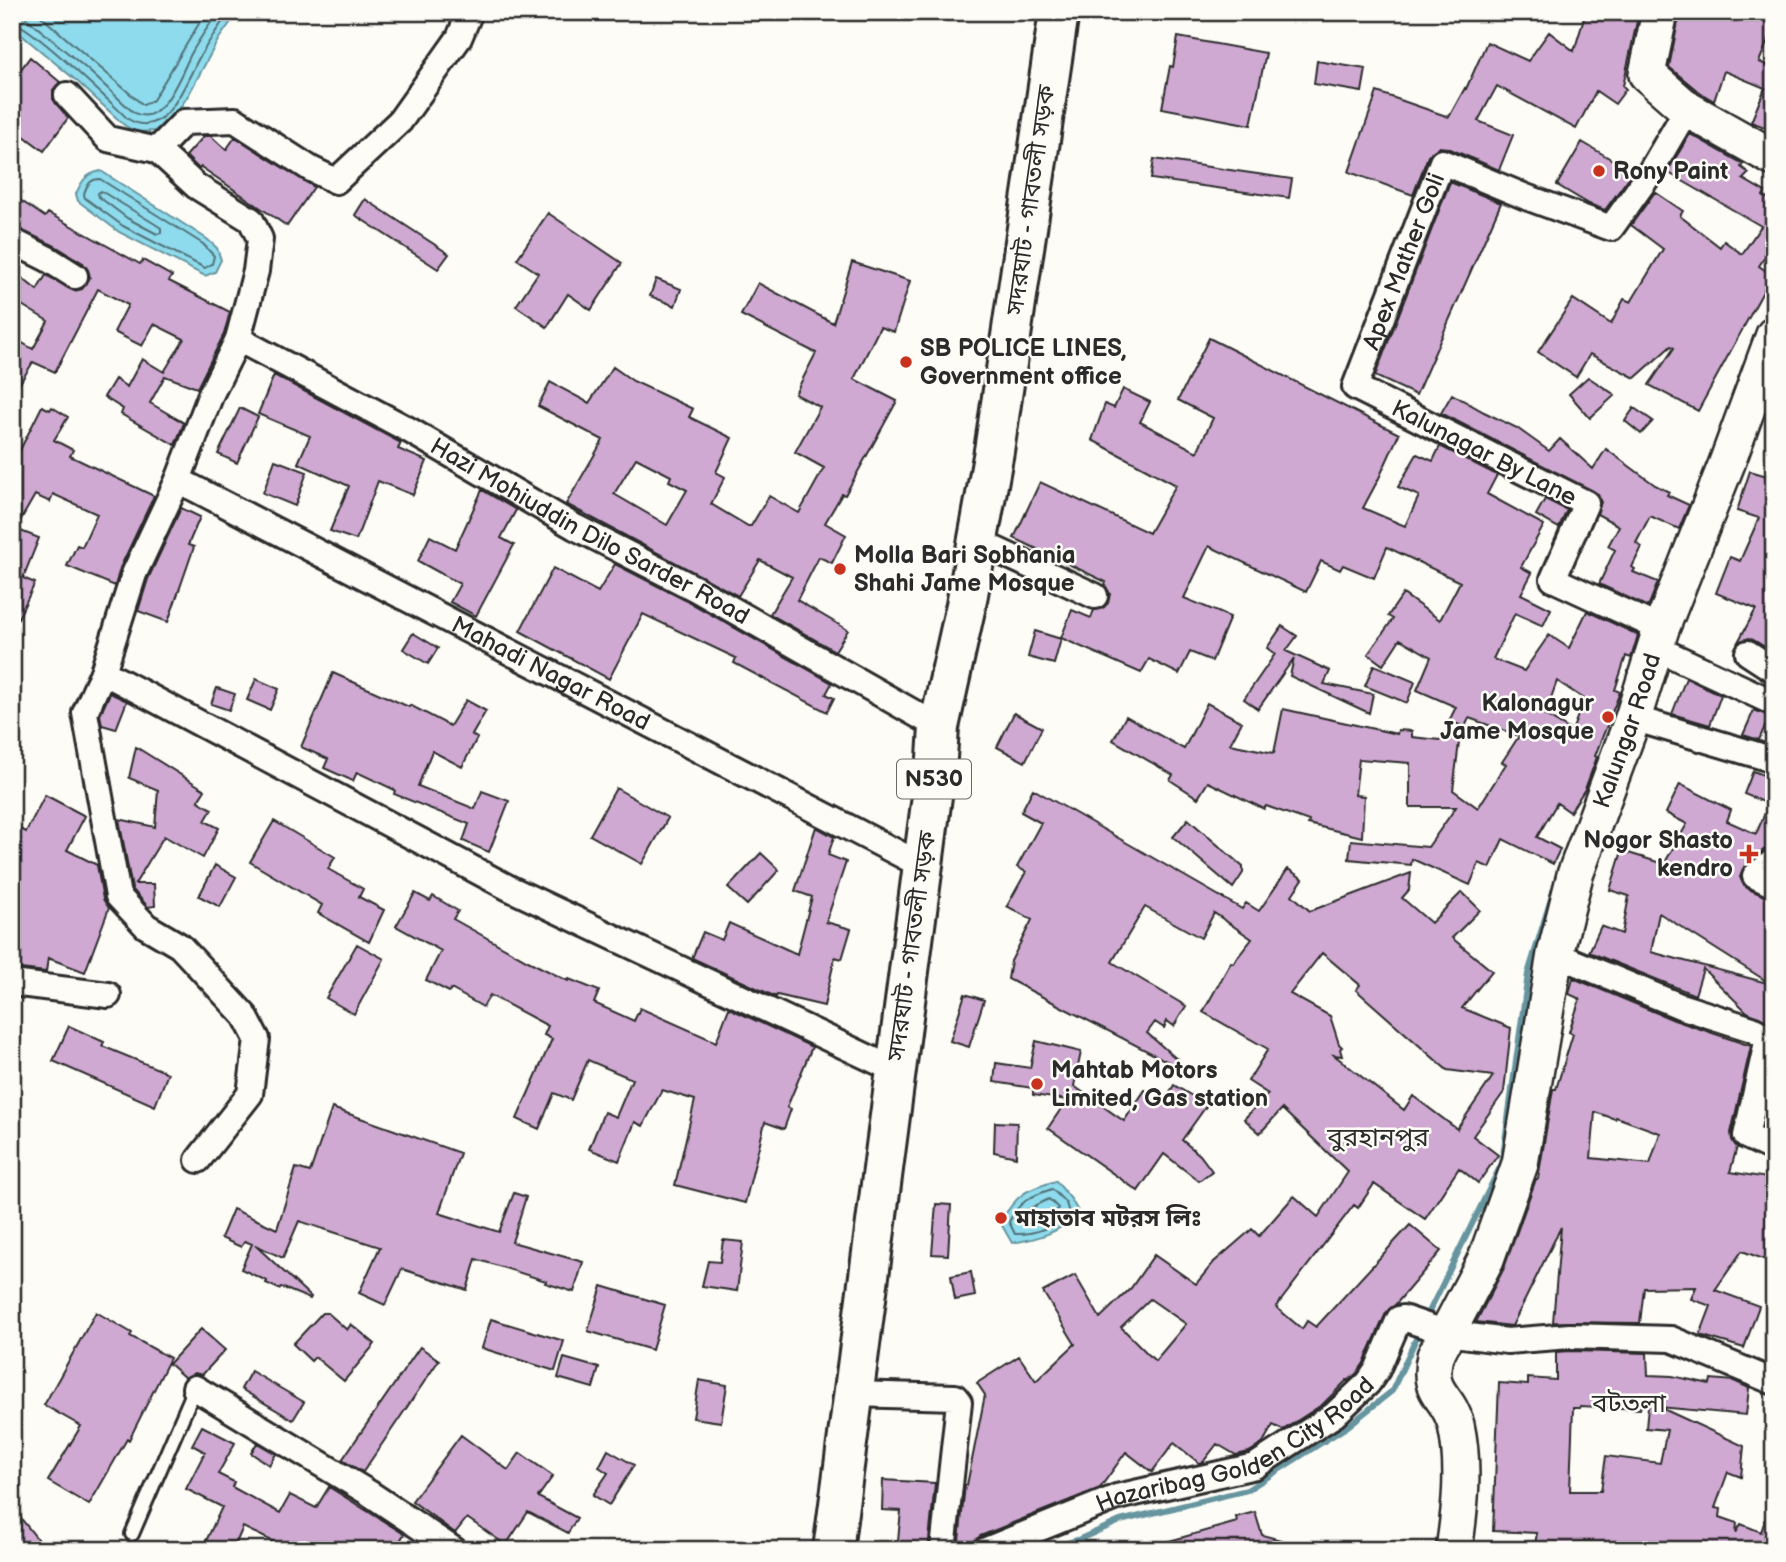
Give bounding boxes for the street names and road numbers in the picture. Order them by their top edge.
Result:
street label: সদরঘাট - গাবতলী সড়ক [1000,83,1062,318]
street label: Apex Mather Goli [1356,169,1451,354]
street label: Kalunagar By Lane [1387,394,1581,512]
street label: Hazi Mohiuddin Dilo Sarder Road [425,431,755,631]
street label: Mahadi Nagar Road [447,610,655,737]
street label: Kalungar Road [1587,650,1667,812]
road number: N530 [897,760,971,799]
street label: সদরঘাট - গাবতলী সড়ক [881,829,943,1064]
street label: Hazaribag Golden City Road [1092,1371,1380,1519]

